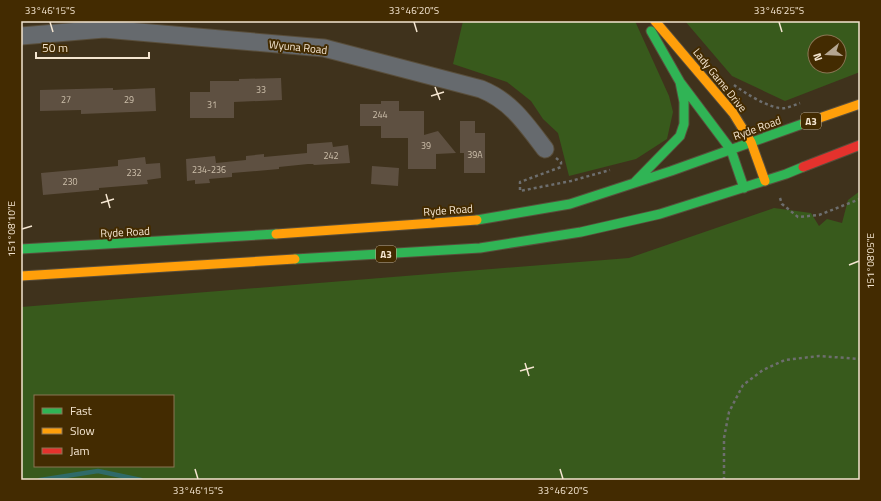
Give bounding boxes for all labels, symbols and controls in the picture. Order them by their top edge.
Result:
text: 33°46'15"S [25,3,75,18]
text: 33°46'20"S [389,3,439,18]
text: 33°46'25"S [754,3,804,18]
scale bar [36,34,149,60]
north arrow [807,34,847,74]
street label: Wyuna Road [268,36,328,58]
text: 50 m [42,38,68,57]
street label: Lady Game Drive [689,45,751,116]
text: N [809,51,826,63]
house number: 33 [256,83,266,96]
house number: 27 [61,93,71,106]
house number: 29 [124,93,134,106]
house number: 31 [207,98,217,111]
house number: 244 [372,108,388,121]
street label: Ryde Road [731,112,783,144]
road number: A3 [801,113,821,129]
house number: 39 [421,139,431,152]
house number: 39A [467,148,483,161]
house number: 242 [323,149,339,162]
house number: 234-236 [192,163,226,176]
house number: 232 [126,166,142,179]
house number: 230 [62,175,78,188]
text: 151°08'10"E [4,200,19,257]
street label: Ryde Road [423,200,473,220]
street label: Ryde Road [100,223,150,241]
text: 151°08'05"E [863,232,878,289]
road number: A3 [376,246,396,262]
legend [34,395,174,467]
text: Fast [70,401,93,420]
text: Slow [70,421,95,440]
text: Jam [70,441,90,460]
text: 33°46'15"S [173,483,223,498]
text: 33°46'20"S [538,483,588,498]

